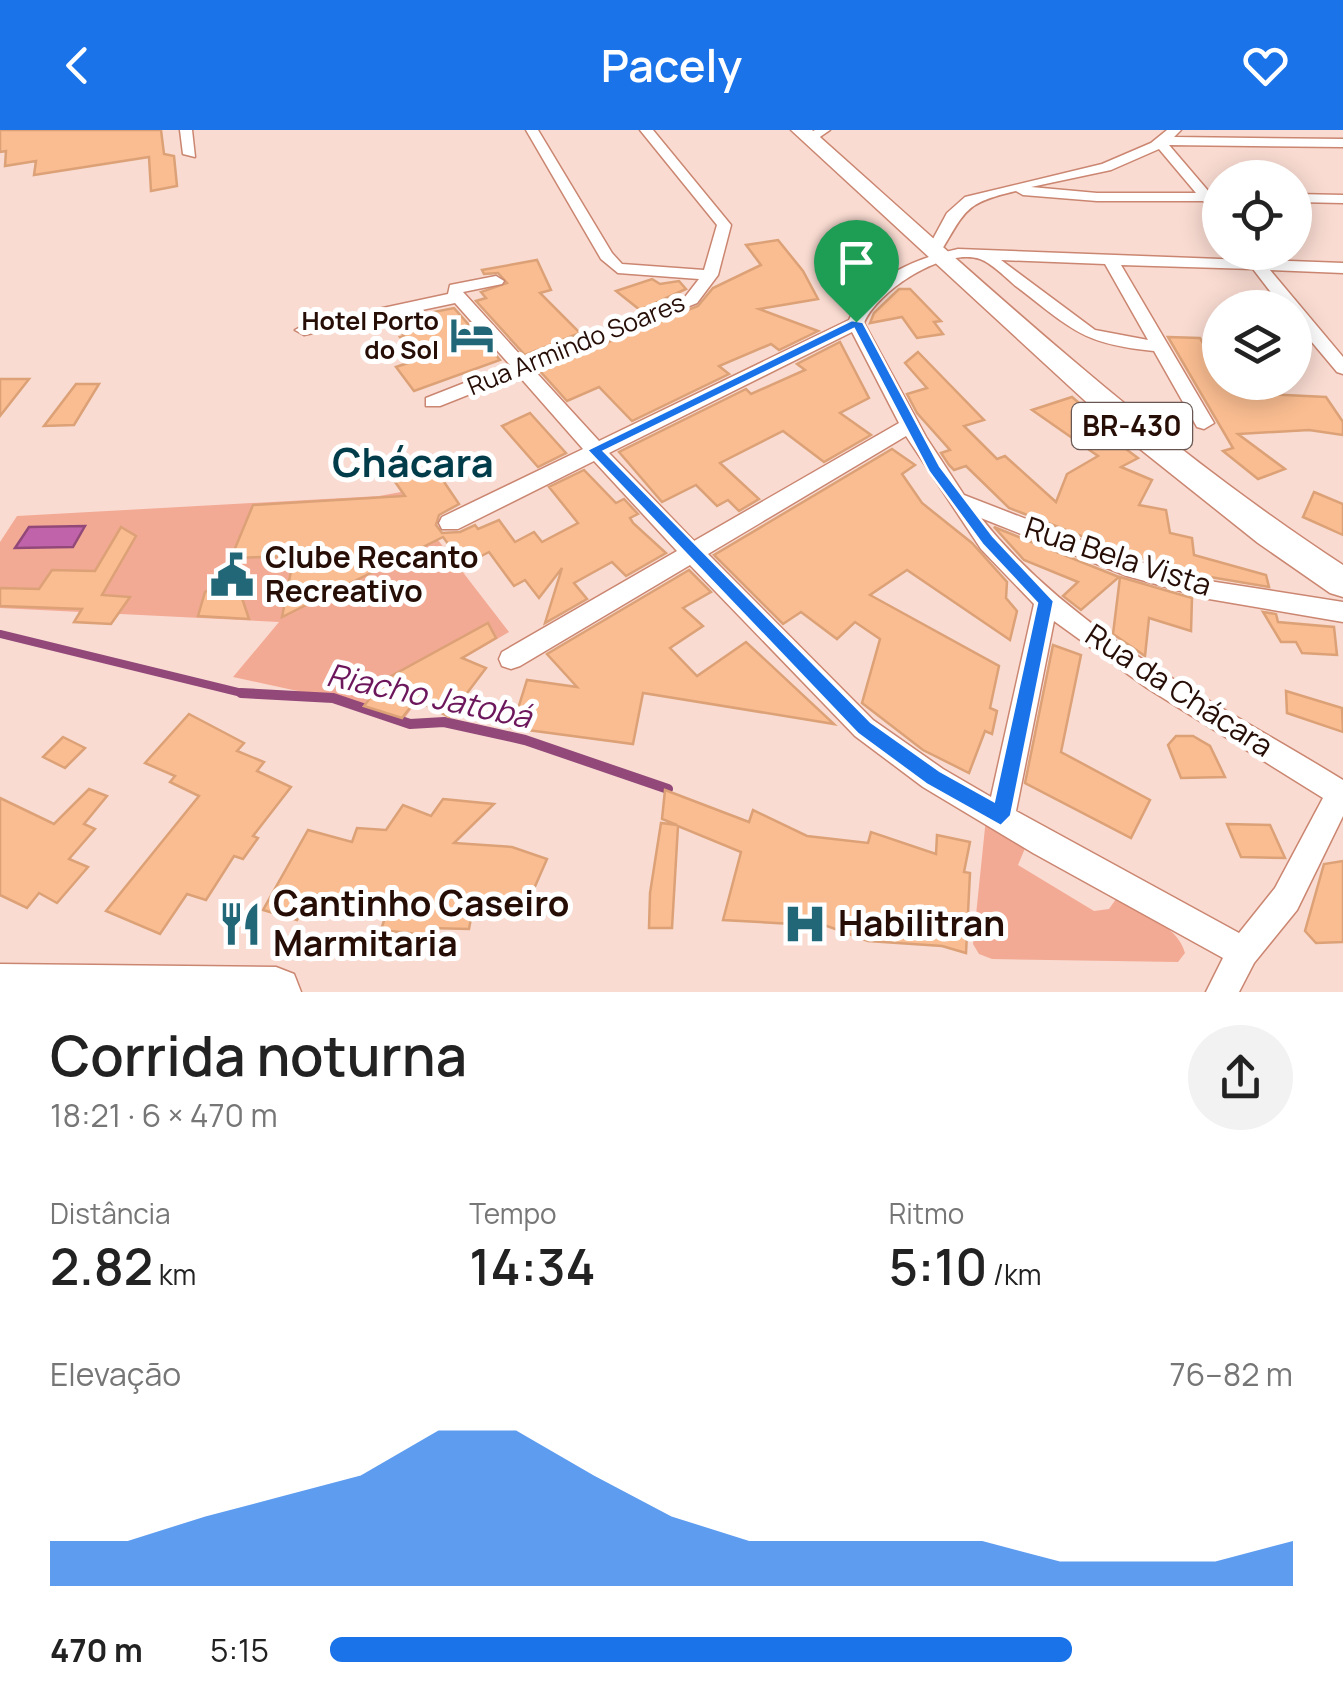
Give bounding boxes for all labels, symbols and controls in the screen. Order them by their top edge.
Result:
text: Pacely [601,34,742,96]
icon: back [50,38,105,93]
icon: heart [1238,38,1293,93]
map controls [1202,160,1312,400]
button: locate [1202,160,1312,270]
pin [814,220,899,323]
icon: arrive [829,235,884,290]
street label: Rua Armindo Soares [462,284,690,403]
button: layers [1202,290,1312,400]
place label: Hotel Porto do Sol [302,303,439,367]
hotel icon: Hotel Porto do Sol [448,311,496,359]
road number: BR-430 [1072,403,1192,449]
district label: Chácara [332,434,494,489]
street label: Rua Bela Vista [1020,506,1217,605]
place label: Clube Recanto Recreativo [265,536,479,611]
public building icon: Clube Recanto Recreativo [208,551,256,599]
street label: Rua da Chácara [1078,614,1281,766]
water label: Riacho Jatobá [323,652,538,739]
place label: Cantinho Caseiro Marmitaria [273,879,569,967]
place label: Habilitran [838,899,1005,947]
restaurant icon: Cantinho Caseiro Marmitaria [216,900,264,948]
hospital icon: Habilitran [781,900,829,948]
text: Corrida noturna [50,1017,467,1093]
button: share [1188,1025,1293,1130]
text: 18:21 · 6 × 470 m [50,1093,278,1137]
text: Distância [50,1194,171,1232]
text: Tempo [469,1194,557,1232]
text: Ritmo [889,1194,964,1232]
text: 2.82 [50,1232,153,1300]
text: 14:34 [469,1232,596,1300]
text: 5:10 [889,1232,987,1300]
text: km [153,1255,196,1293]
text: /km [987,1255,1042,1293]
text: Elevação [50,1352,181,1396]
text: 76–82 m [1169,1352,1293,1396]
text: 470 m [50,1628,143,1672]
text: 5:15 [210,1628,269,1672]

